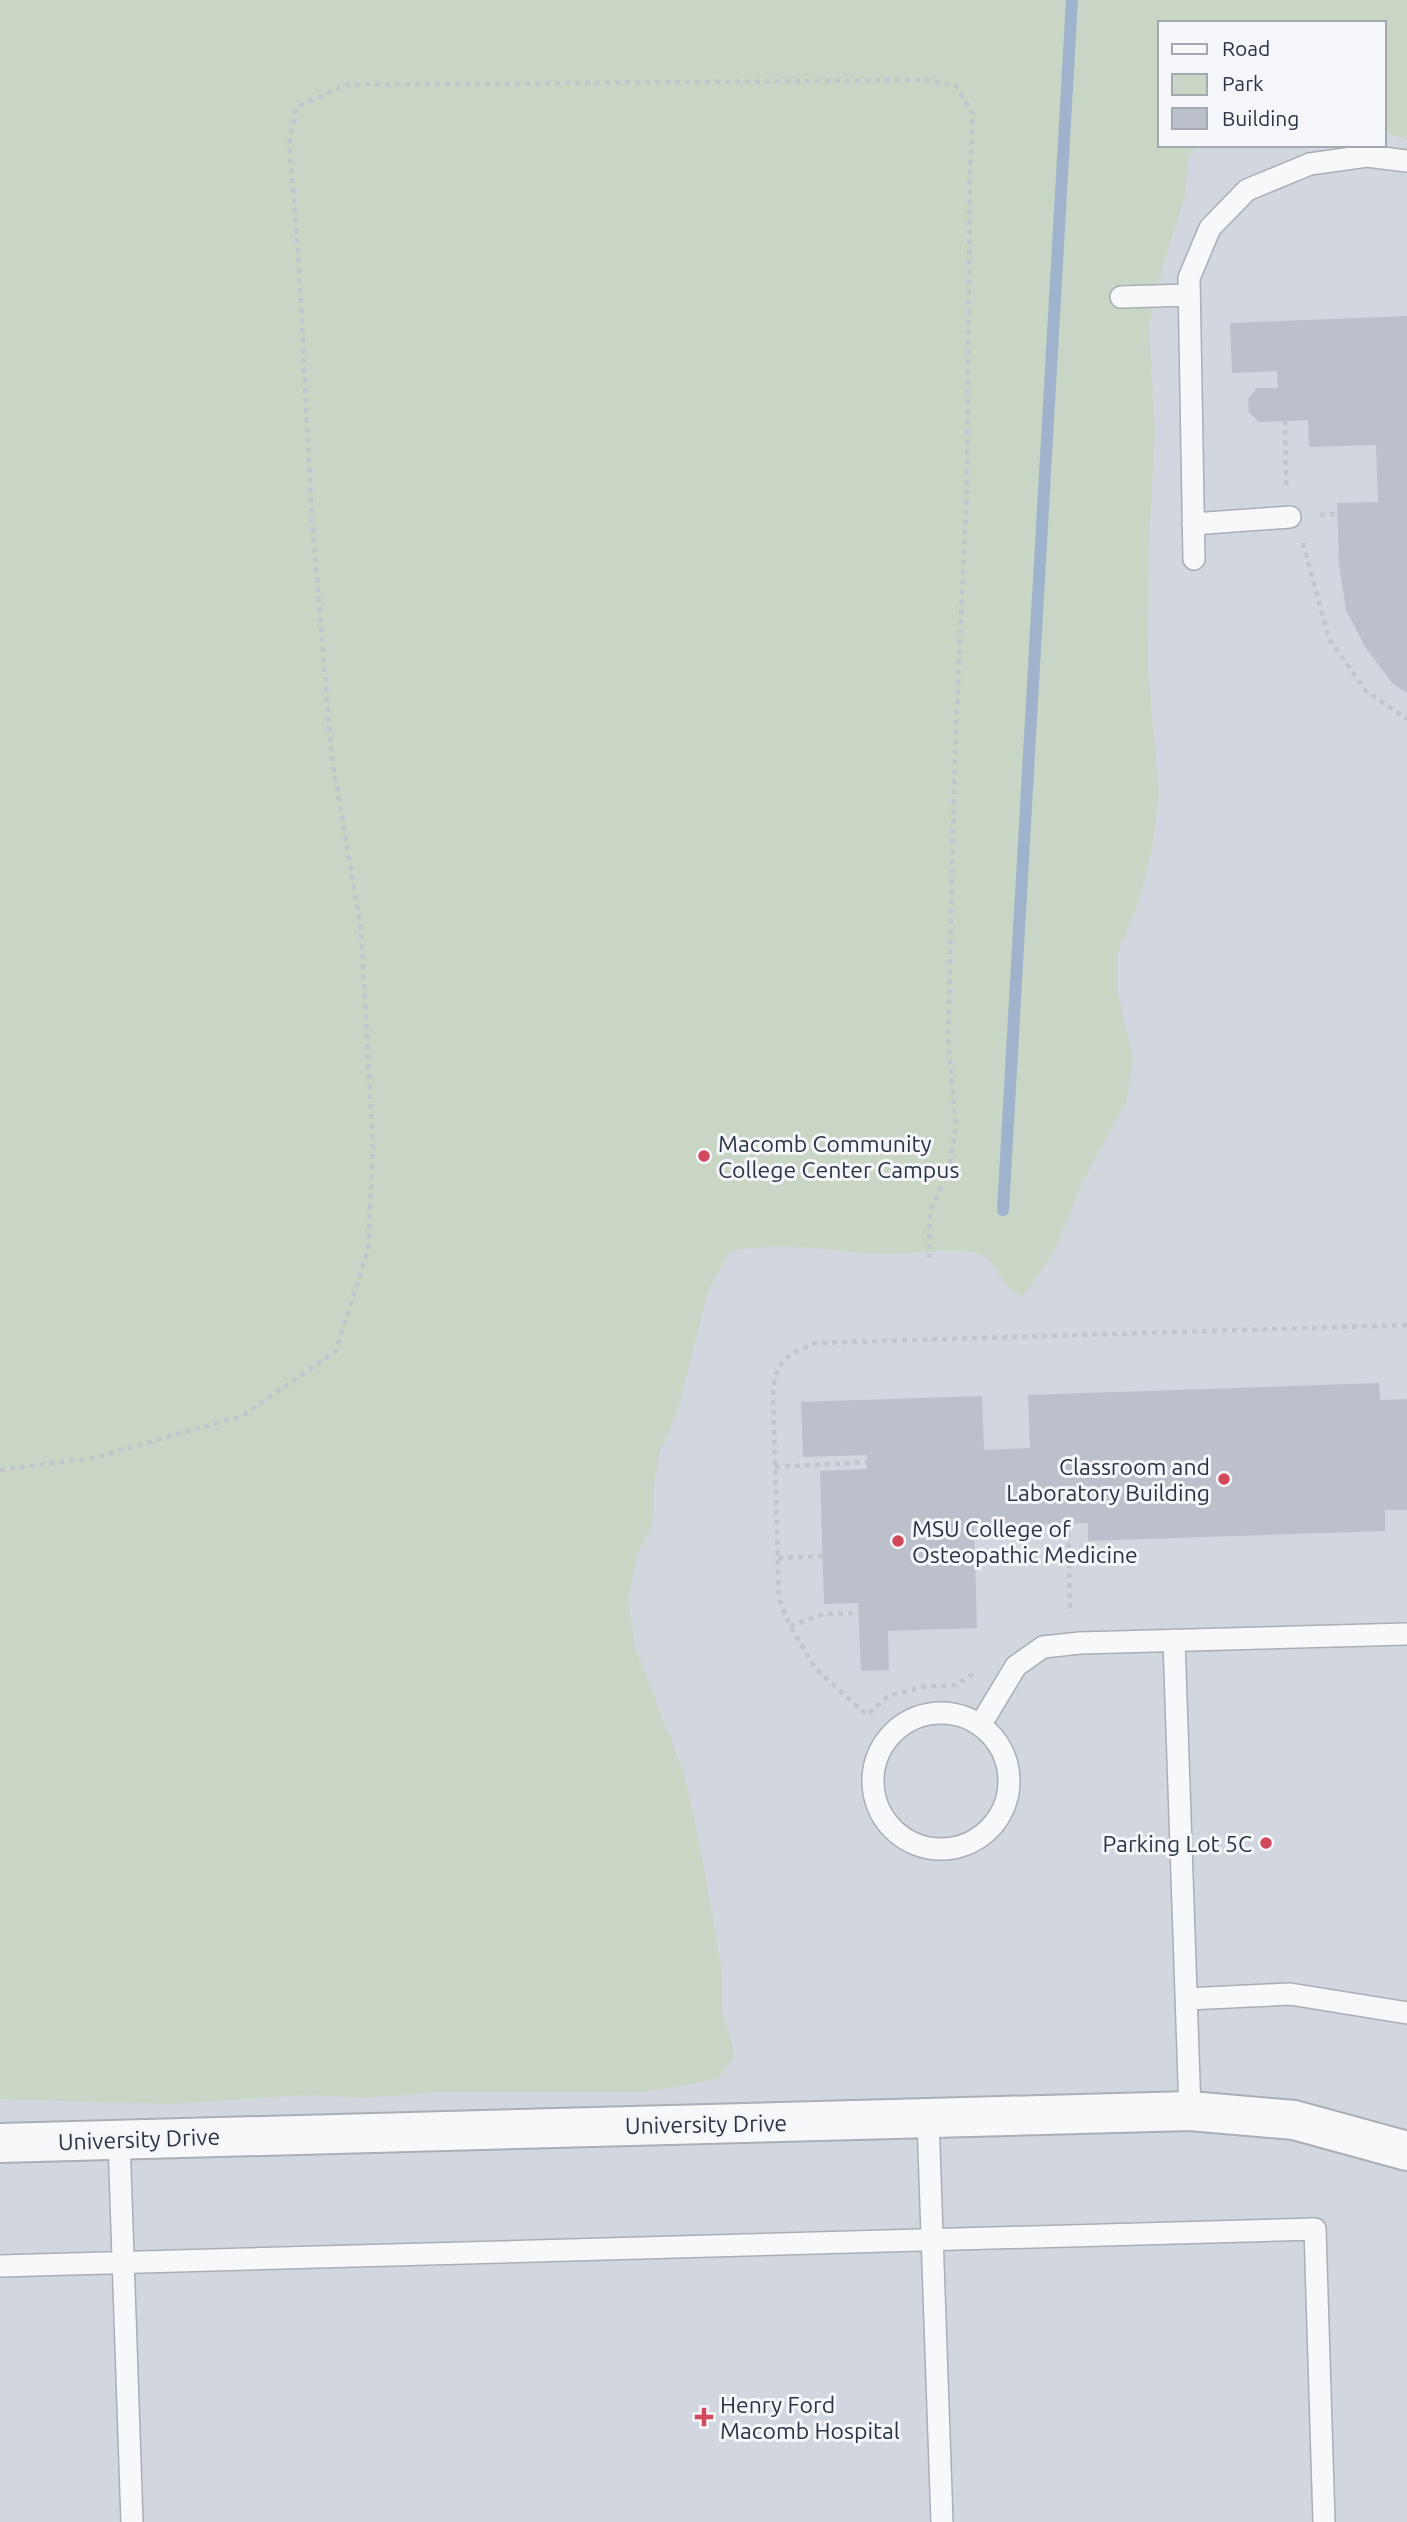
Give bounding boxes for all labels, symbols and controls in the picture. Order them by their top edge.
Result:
legend [1158,21,1386,147]
text: Road [1222,36,1270,60]
text: Park [1222,71,1264,95]
text: Building [1222,106,1299,130]
place label: Macomb Community College Center Campus [718,1131,959,1182]
marker: Macomb Community College Center Campus [696,1148,712,1164]
place label: Classroom and Laboratory Building [1006,1454,1210,1505]
marker: Classroom and Laboratory Building [1216,1471,1232,1487]
place label: MSU College of Osteopathic Medicine [912,1516,1138,1567]
marker: MSU College of Osteopathic Medicine [890,1533,906,1549]
place label: Parking Lot 5C [1103,1831,1252,1856]
marker: Parking Lot 5C [1258,1835,1274,1851]
street label: University Drive [625,2110,787,2138]
street label: University Drive [57,2124,221,2154]
place label: Henry Ford Macomb Hospital [720,2392,900,2443]
marker: Henry Ford Macomb Hospital [694,2407,714,2427]

